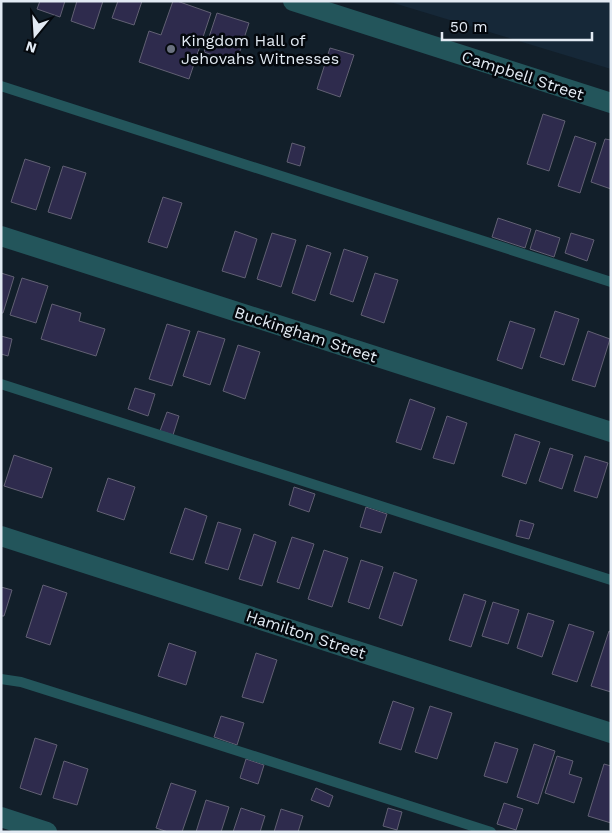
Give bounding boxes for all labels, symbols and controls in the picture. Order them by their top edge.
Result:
north arrow [10,10,60,60]
scale bar [442,10,592,42]
text: 50 m [450,18,487,36]
place label: Kingdom Hall of Jehovahs Witnesses [181,31,339,68]
text: N [24,38,38,57]
marker: Kingdom Hall of Jehovahs Witnesses [165,43,177,55]
street label: Campbell Street [459,47,587,104]
street label: Buckingham Street [232,302,380,367]
street label: Hamilton Street [244,606,368,663]

